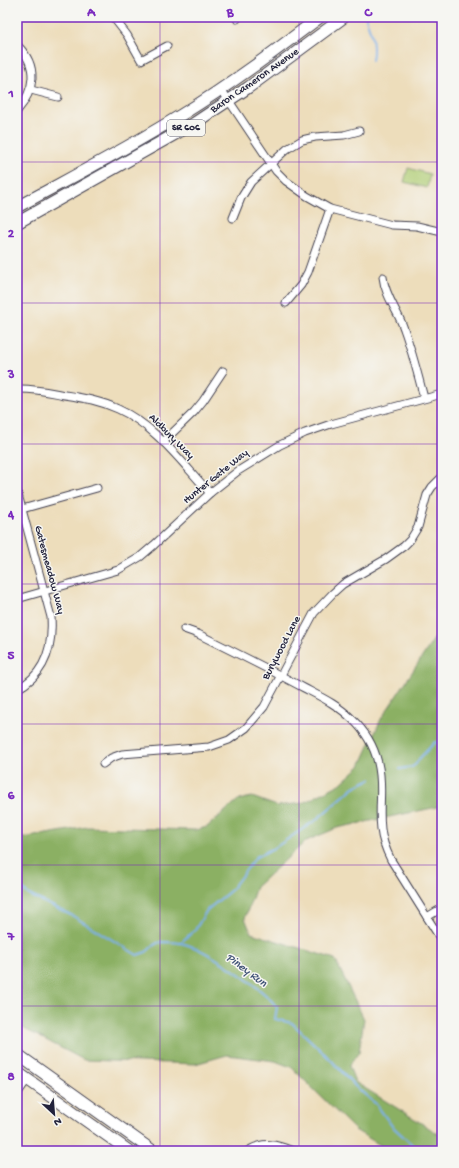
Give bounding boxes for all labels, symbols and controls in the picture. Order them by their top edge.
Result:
text: A [86,6,96,21]
text: B [226,6,235,21]
text: C [363,6,373,21]
street label: Baron Cameron Avenue [208,46,302,117]
text: 1 [7,87,14,102]
road number: SR 606 [167,120,205,136]
text: 2 [8,227,15,242]
text: 3 [7,368,15,383]
street label: Aldbury Way [146,412,197,463]
street label: Hunter Gate Way [181,447,251,507]
text: 4 [7,508,15,523]
street label: Gatesmeadow Way [31,524,67,616]
street label: Burywood Lane [260,614,304,683]
text: 5 [8,649,15,664]
text: 6 [8,789,15,804]
text: 7 [7,930,16,945]
water label: Piney Run [223,951,269,991]
text: 8 [7,1070,15,1085]
north arrow [34,1094,74,1134]
text: N [52,1114,63,1128]

